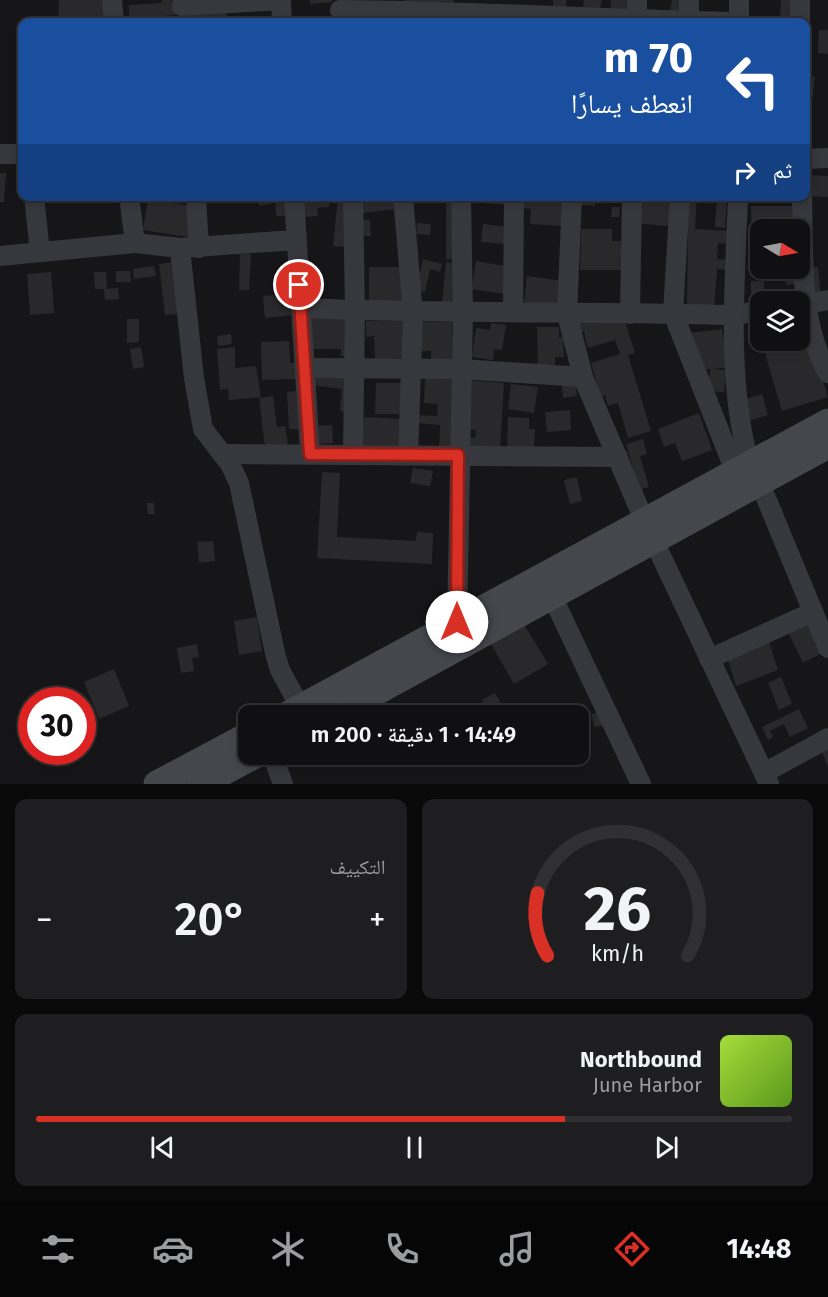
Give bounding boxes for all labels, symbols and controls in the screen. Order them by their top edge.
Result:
text: 70 m [604,33,693,83]
icon: left [714,42,792,120]
text: انعطف يسارًا [571,88,693,120]
icon: right [728,156,761,189]
text: ثم [773,157,792,184]
north arrow [750,219,810,279]
map controls [750,219,810,351]
pin [273,259,324,310]
icon: arrive [282,268,315,301]
button: layers [750,291,810,351]
position arrow [425,590,489,654]
speed limit sign: 30 [18,687,96,765]
text: 14:49 · 1 دقيقة · 200 m [311,721,516,748]
text: التكييف [329,855,386,879]
text: 26 [584,872,651,947]
text: 20° [174,893,247,947]
text: − [36,900,53,940]
text: + [369,900,385,940]
text: km/h [591,941,644,967]
text: Northbound [580,1046,702,1073]
text: June Harbor [593,1073,702,1097]
icon: previous [146,1131,179,1164]
icon: pause [398,1131,431,1164]
icon: next [650,1131,683,1164]
icon: filters [37,1228,79,1270]
icon: car [152,1228,194,1270]
icon: climate [267,1228,309,1270]
icon: phone [381,1228,423,1270]
icon: music [496,1228,538,1270]
icon: directions [611,1228,653,1270]
text: 14:48 [726,1233,792,1265]

